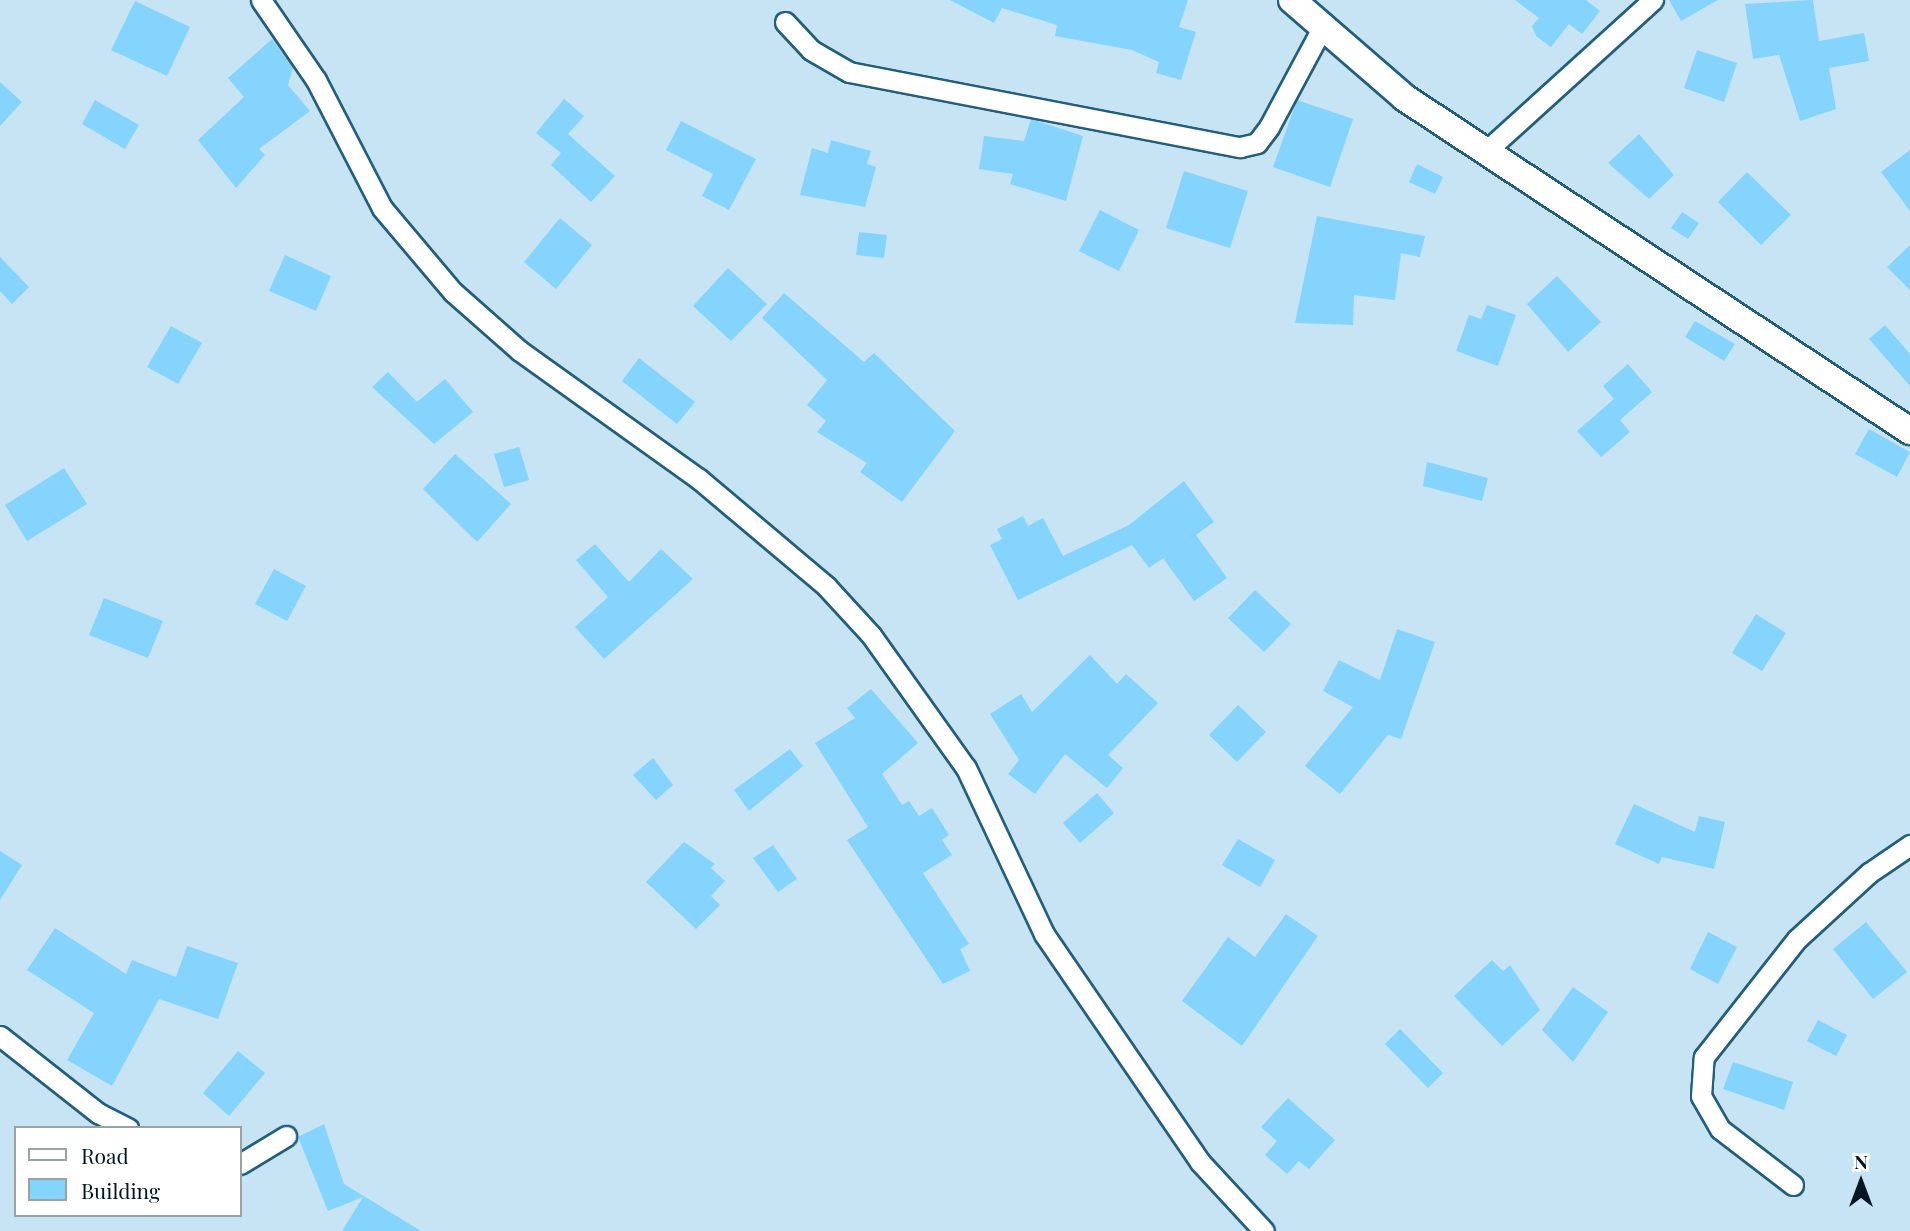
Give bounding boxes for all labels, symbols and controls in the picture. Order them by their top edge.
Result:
legend [14,1126,242,1217]
text: Road [81,1141,129,1169]
north arrow [1826,1147,1896,1217]
text: N [1854,1148,1868,1174]
text: Building [81,1176,160,1204]

